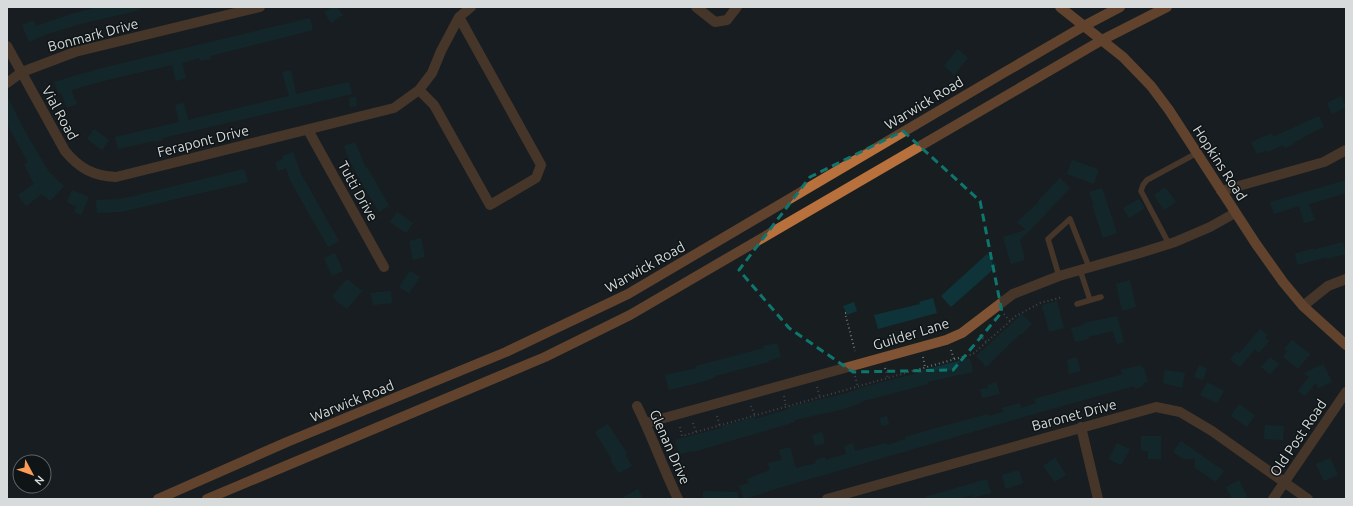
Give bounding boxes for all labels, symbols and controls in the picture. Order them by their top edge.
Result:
street label: Bonmark Drive [46,15,140,55]
street label: Warwick Road [882,73,966,133]
street label: Vial Road [39,83,81,143]
street label: Ferapont Drive [156,122,250,160]
street label: Hopkins Road [1190,123,1250,203]
street label: Tutti Drive [335,158,381,224]
street label: Warwick Road [602,238,688,296]
street label: Guilder Lane [871,315,951,353]
street label: Warwick Road [308,377,396,425]
street label: Baronet Drive [1030,396,1118,434]
street label: Old Post Road [1266,396,1330,480]
street label: Glenan Drive [646,407,694,487]
north arrow [12,454,52,494]
text: N [32,474,47,488]

